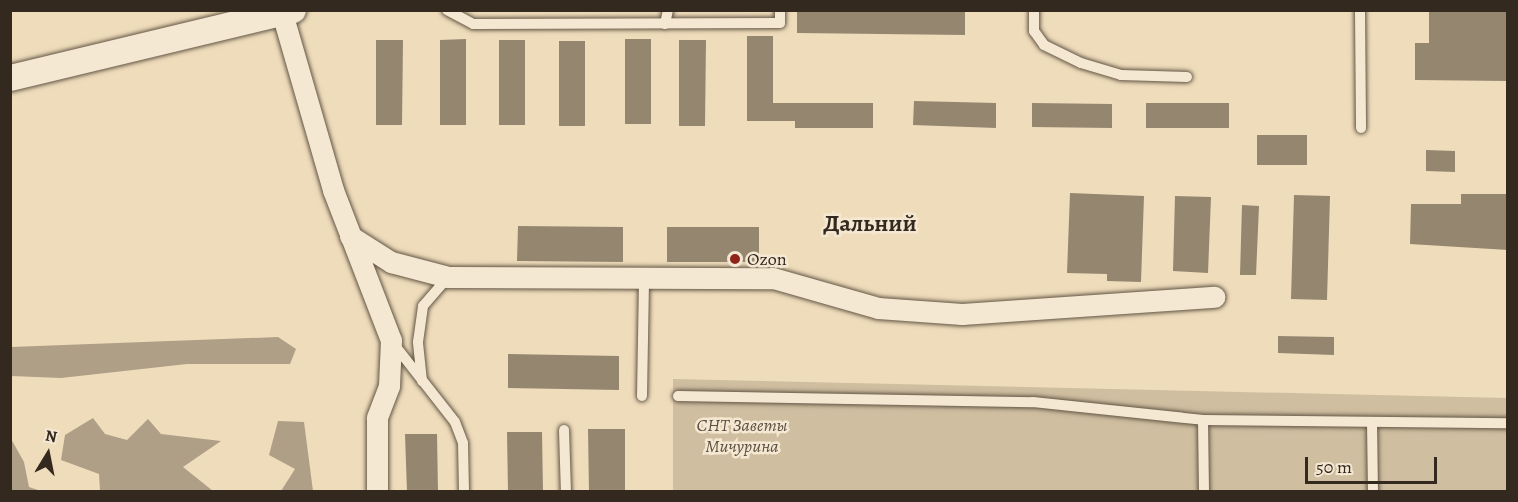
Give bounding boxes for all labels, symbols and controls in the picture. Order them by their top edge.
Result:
district label: Дальний [823,210,917,238]
place label: Ozon [747,248,787,270]
marker: Ozon [728,252,742,266]
park label: СНТ Заветы Мичурина [696,415,788,458]
north arrow [18,424,78,484]
text: N [43,424,59,448]
scale bar [1308,445,1440,483]
text: 50 m [1316,455,1352,479]

